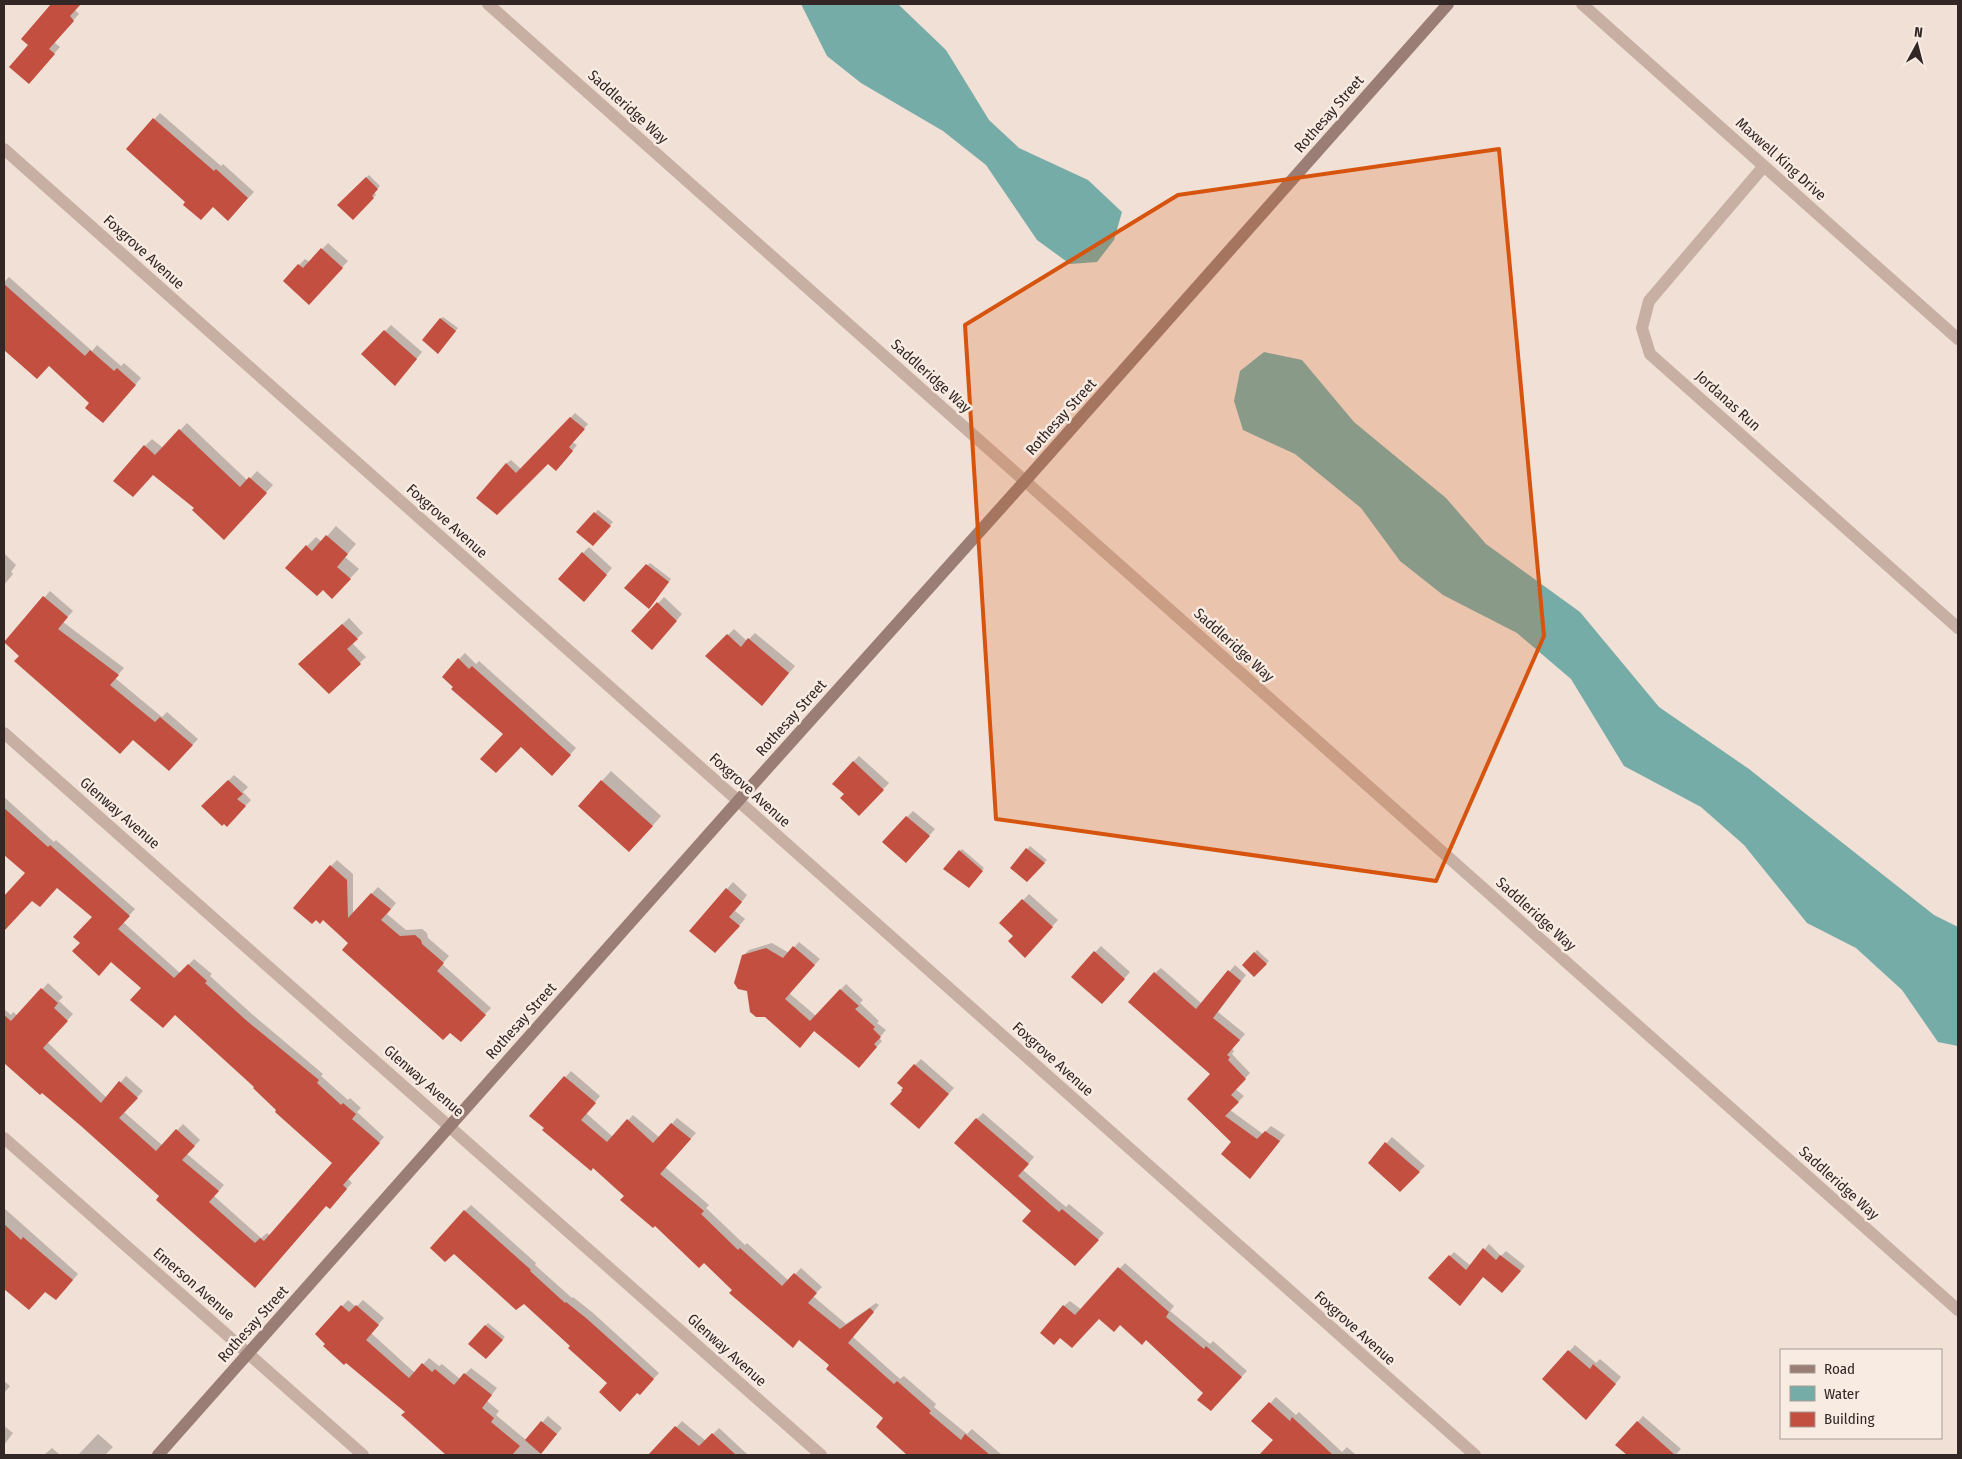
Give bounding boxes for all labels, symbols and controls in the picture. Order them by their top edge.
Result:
north arrow [1892,20,1942,70]
text: N [1913,24,1924,42]
street label: Saddleridge Way [584,66,672,148]
street label: Rothesay Street [1291,72,1368,156]
street label: Maxwell King Drive [1732,114,1830,204]
street label: Foxgrove Avenue [100,211,188,293]
street label: Saddleridge Way [887,335,975,417]
street label: Jordanas Run [1692,367,1764,435]
street label: Rothesay Street [1022,375,1100,459]
street label: Foxgrove Avenue [403,480,491,562]
street label: Saddleridge Way [1190,604,1278,686]
street label: Rothesay Street [752,676,830,760]
street label: Foxgrove Avenue [706,749,794,831]
street label: Glenway Avenue [76,773,164,853]
street label: Saddleridge Way [1492,873,1580,955]
street label: Rothesay Street [482,979,560,1063]
street label: Foxgrove Avenue [1009,1018,1097,1100]
street label: Glenway Avenue [380,1041,468,1121]
street label: Saddleridge Way [1795,1142,1883,1224]
street label: Emerson Avenue [150,1244,238,1324]
street label: Rothesay Street [214,1282,292,1366]
street label: Foxgrove Avenue [1311,1287,1399,1369]
street label: Glenway Avenue [684,1310,770,1390]
legend [1780,1349,1942,1439]
text: Road [1824,1360,1855,1378]
text: Water [1824,1385,1860,1403]
text: Building [1824,1410,1875,1428]

